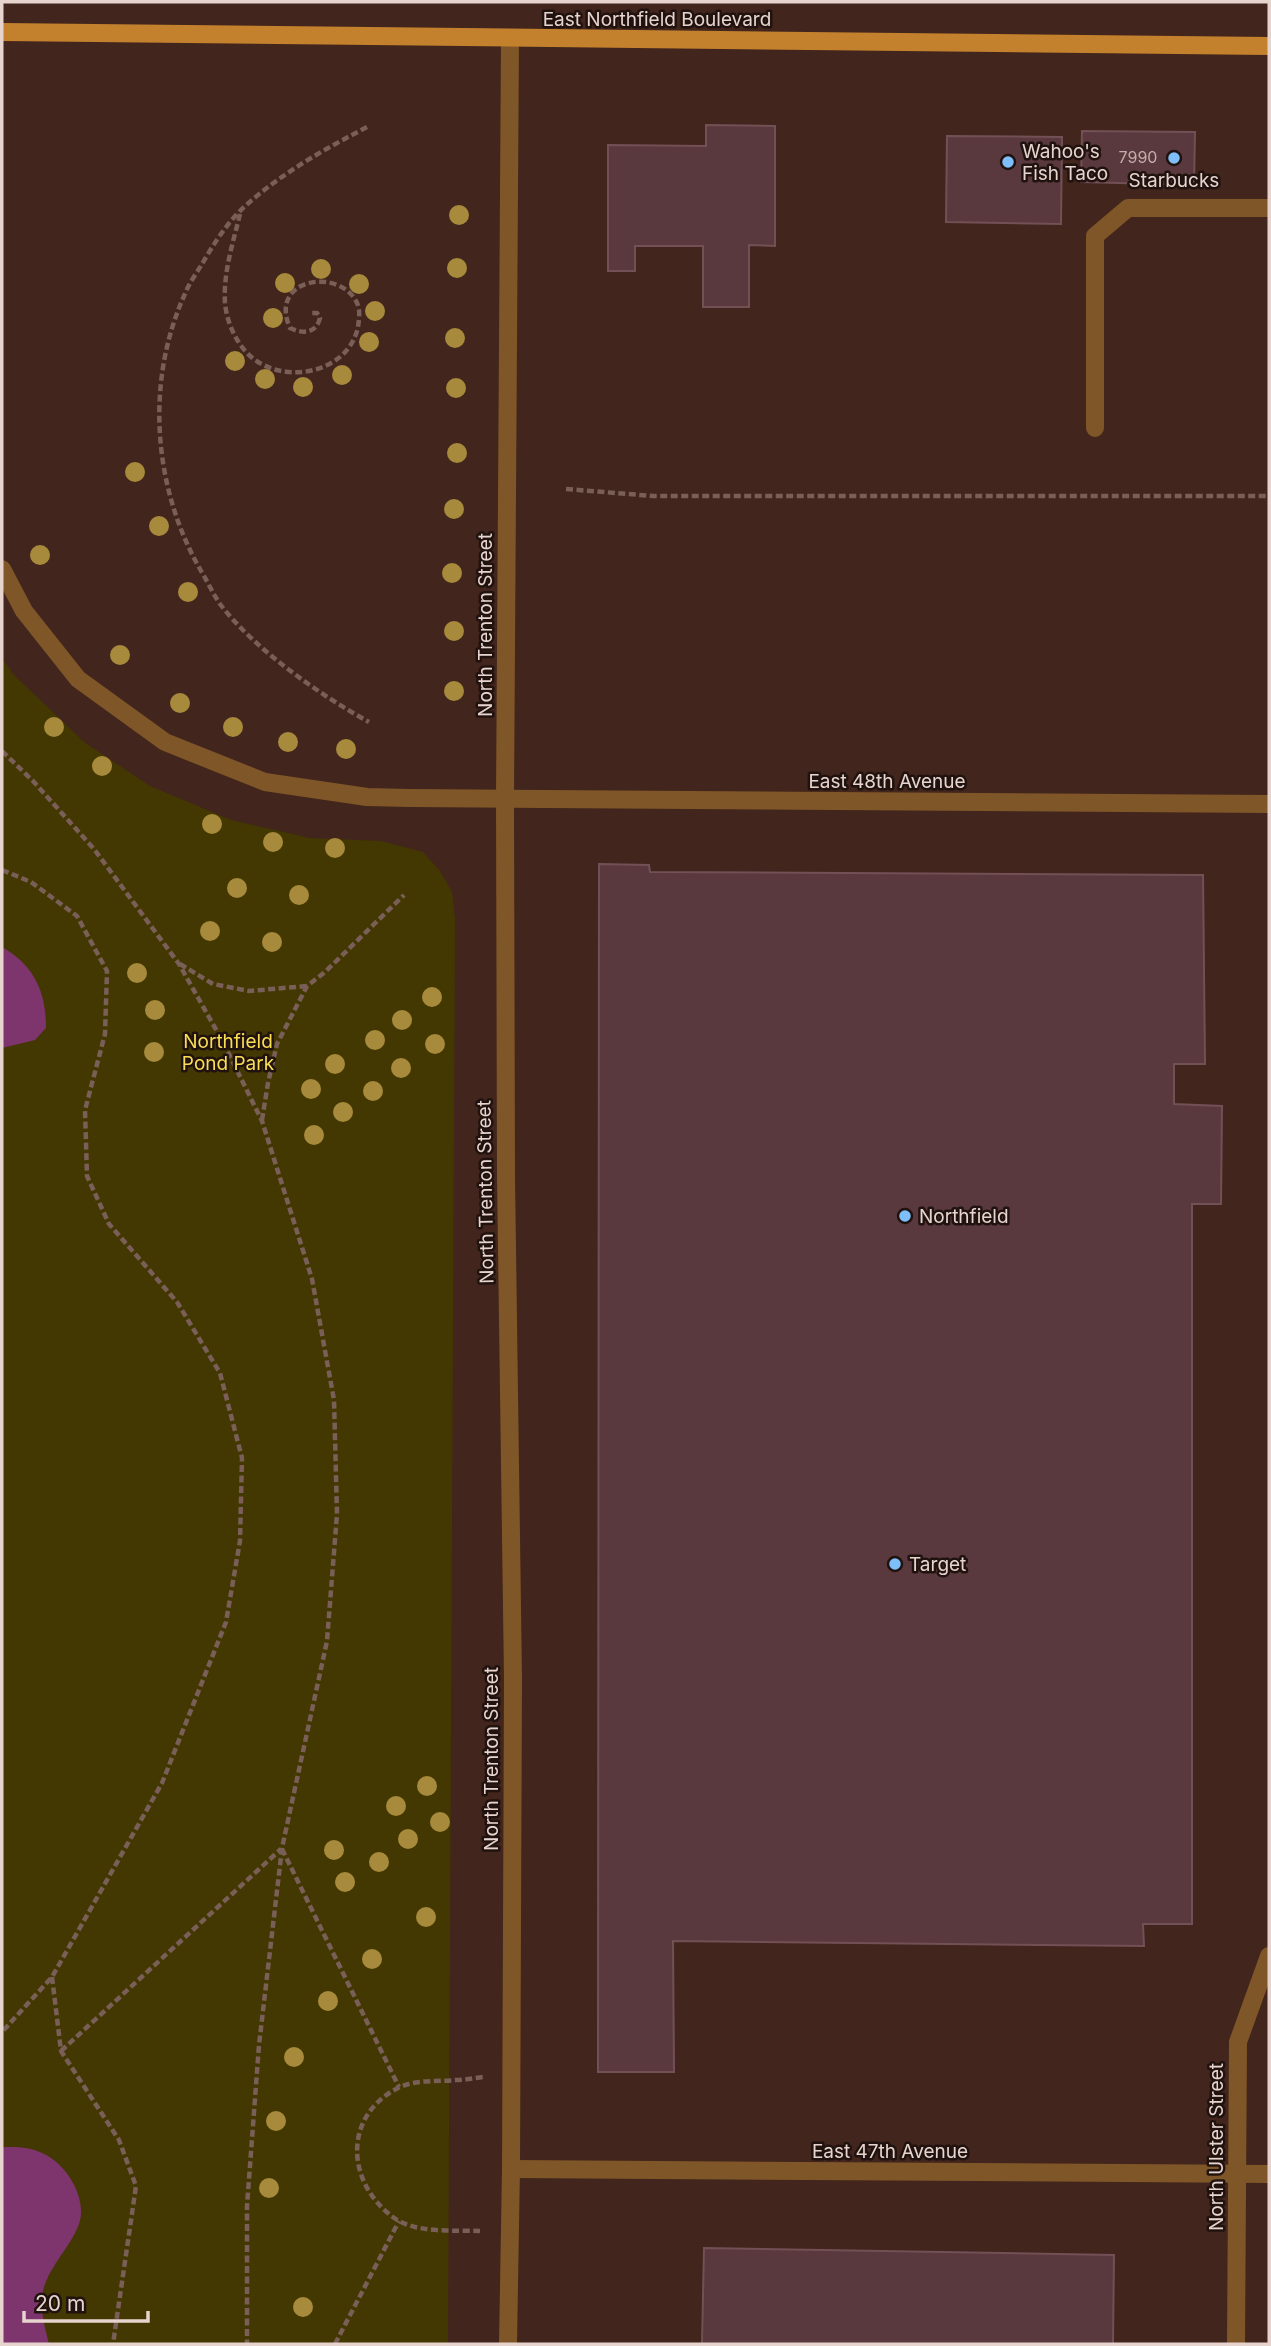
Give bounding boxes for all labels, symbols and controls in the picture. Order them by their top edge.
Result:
street label: East Northfield Boulevard [543,8,771,31]
place label: Wahoo's Fish Taco [1022,140,1108,185]
house number: 7990 [1119,147,1157,167]
marker: Starbucks [1166,150,1182,166]
marker: Wahoo's Fish Taco [1000,154,1016,170]
place label: Starbucks [1129,169,1219,192]
street label: North Trenton Street [474,533,497,717]
street label: East 48th Avenue [808,770,966,793]
park label: Northfield Pond Park [182,1030,275,1075]
street label: North Trenton Street [472,1100,499,1284]
place label: Northfield [919,1205,1009,1228]
marker: Northfield [897,1208,913,1224]
place label: Target [909,1553,966,1576]
marker: Target [887,1556,903,1572]
street label: North Trenton Street [480,1667,503,1851]
street label: North Ulster Street [1205,2063,1228,2231]
street label: East 47th Avenue [812,2140,968,2163]
scale bar [24,2280,149,2324]
text: 20 m [35,2291,85,2316]

